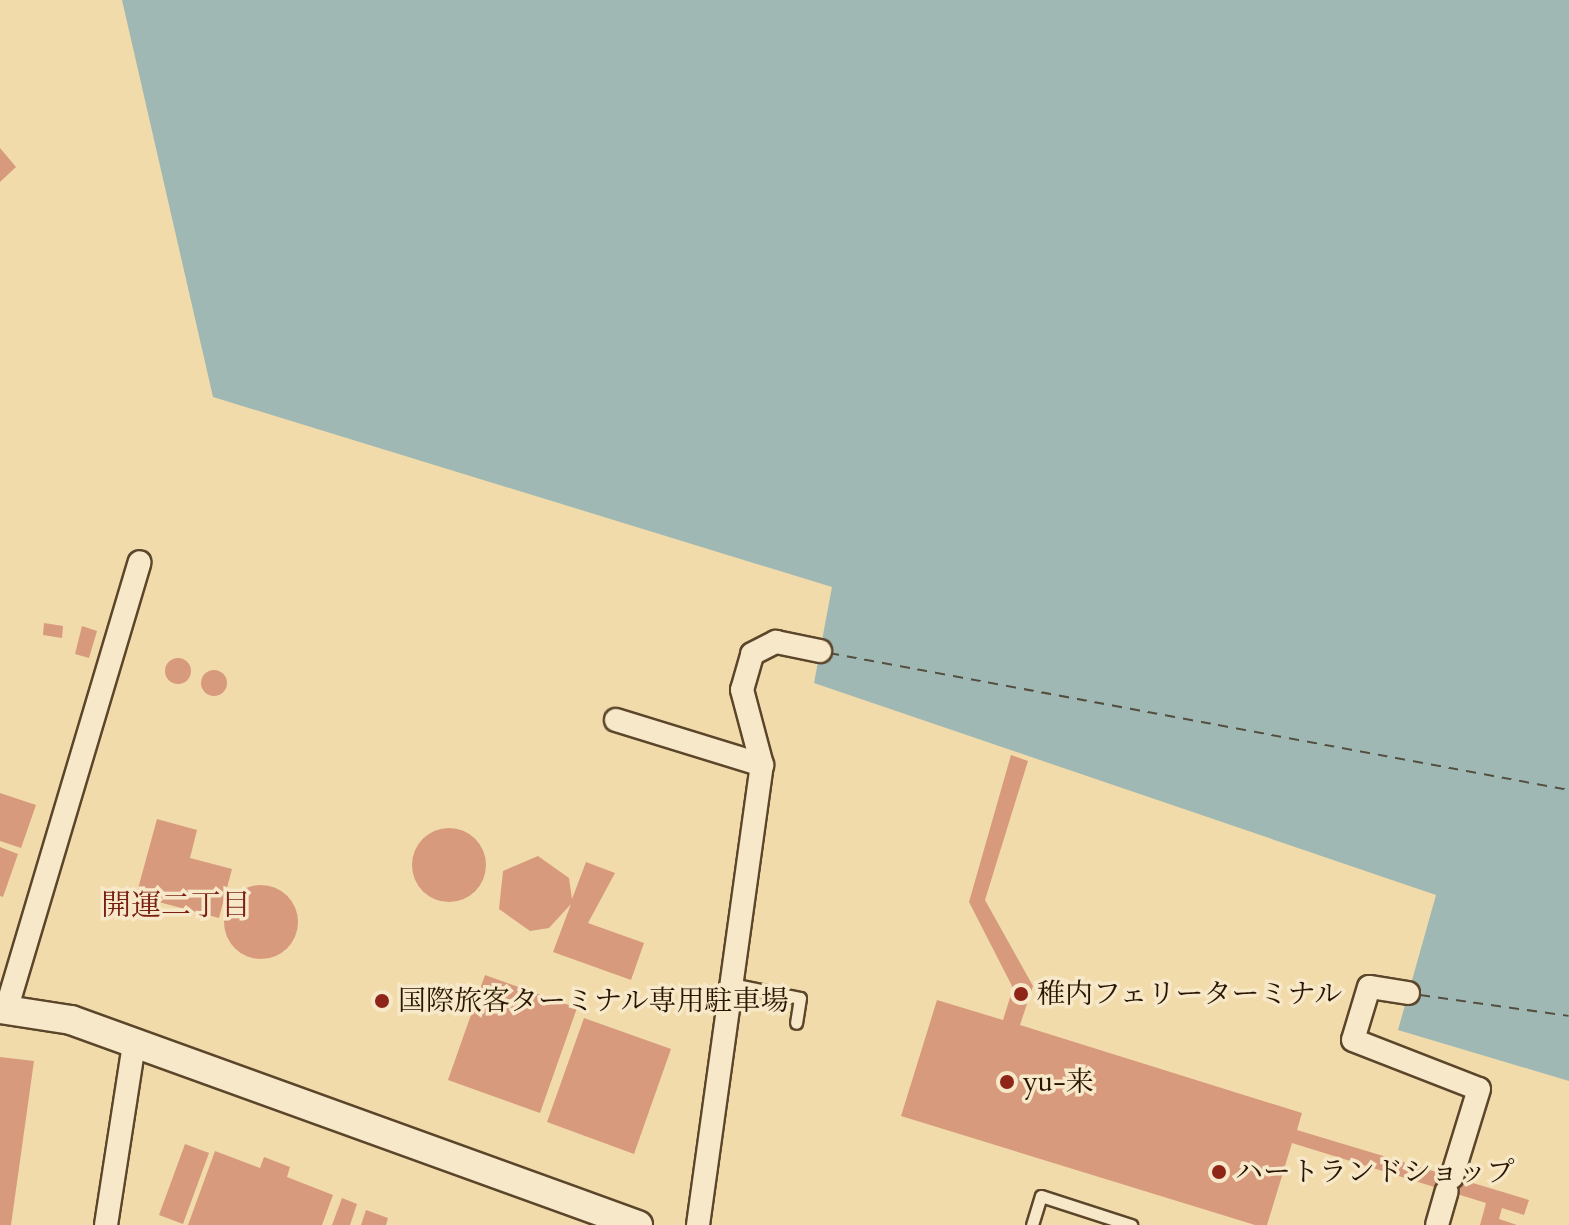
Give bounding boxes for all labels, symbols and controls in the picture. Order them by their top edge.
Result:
district label: 開運二丁目 [101,888,251,924]
place label: 稚内フェリーターミナル [1037,977,1345,1011]
place label: 国際旅客ターミナル専用駐車場 [398,984,790,1018]
marker: 稚内フェリーターミナル [1012,985,1030,1003]
marker: 国際旅客ターミナル専用駐車場 [373,992,391,1010]
place label: yu-来 [1023,1065,1094,1099]
marker: yu-来 [998,1073,1016,1091]
place label: ハートランドショップ [1235,1155,1515,1189]
marker: ハートランドショップ [1210,1163,1228,1181]

